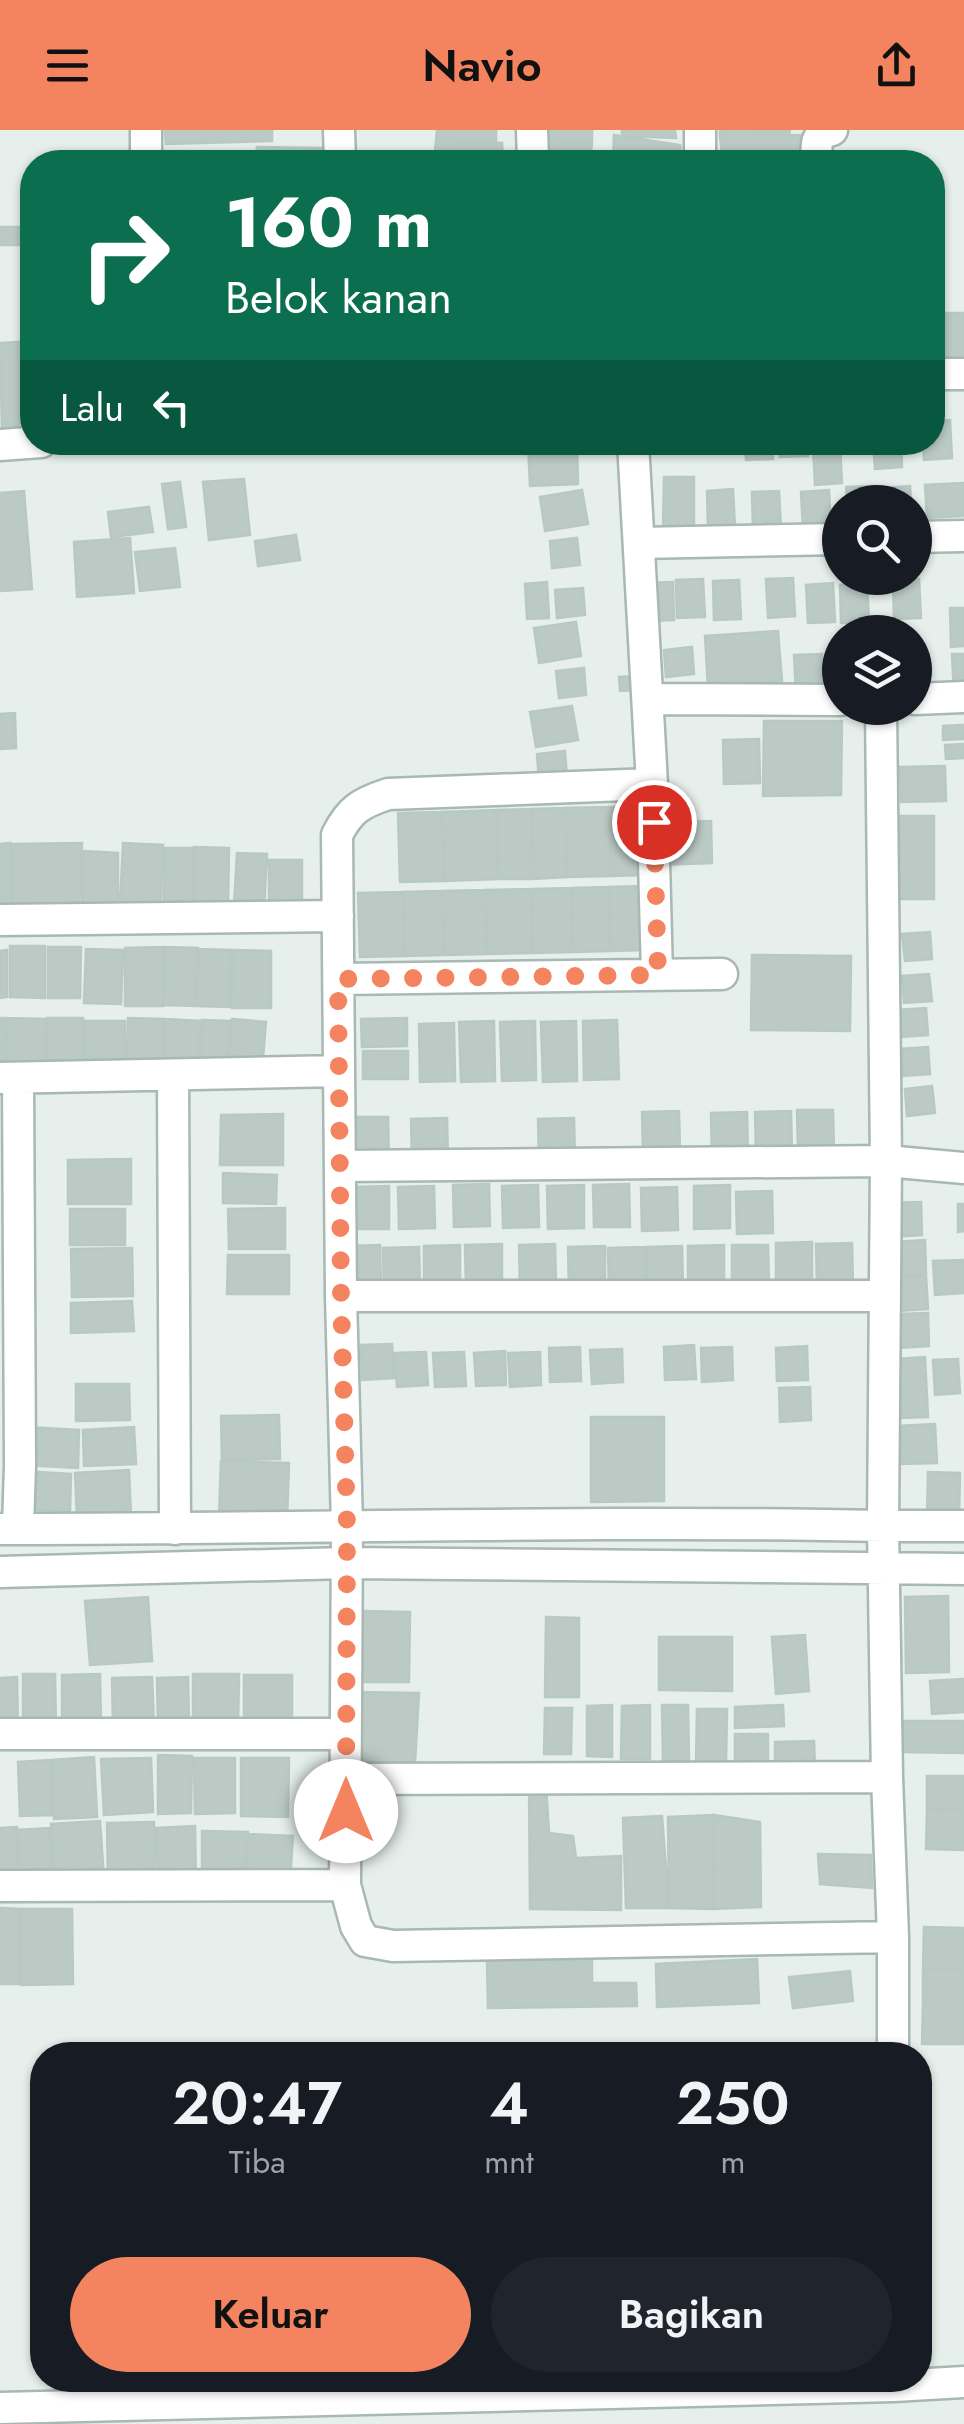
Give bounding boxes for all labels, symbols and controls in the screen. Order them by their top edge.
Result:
text: Navio [422,33,542,98]
icon: menu [40,38,95,93]
icon: share [869,38,924,93]
text: 160 m [225,172,432,273]
icon: right [60,190,190,320]
text: Belok kanan [225,265,452,330]
text: Lalu [60,380,124,435]
icon: left [144,380,199,435]
map controls [822,485,932,725]
button: search [822,485,932,595]
button: layers [822,615,932,725]
pin [612,780,697,865]
icon: arrive [627,795,682,850]
position arrow [294,1759,398,1863]
text: 20:47 [172,2060,342,2147]
text: 4 [489,2060,529,2147]
text: 250 [676,2060,790,2147]
text: Tiba [229,2139,286,2185]
text: mnt [484,2139,534,2185]
text: m [720,2139,745,2185]
button: Keluar [70,2257,471,2372]
button: Bagikan [491,2257,892,2372]

